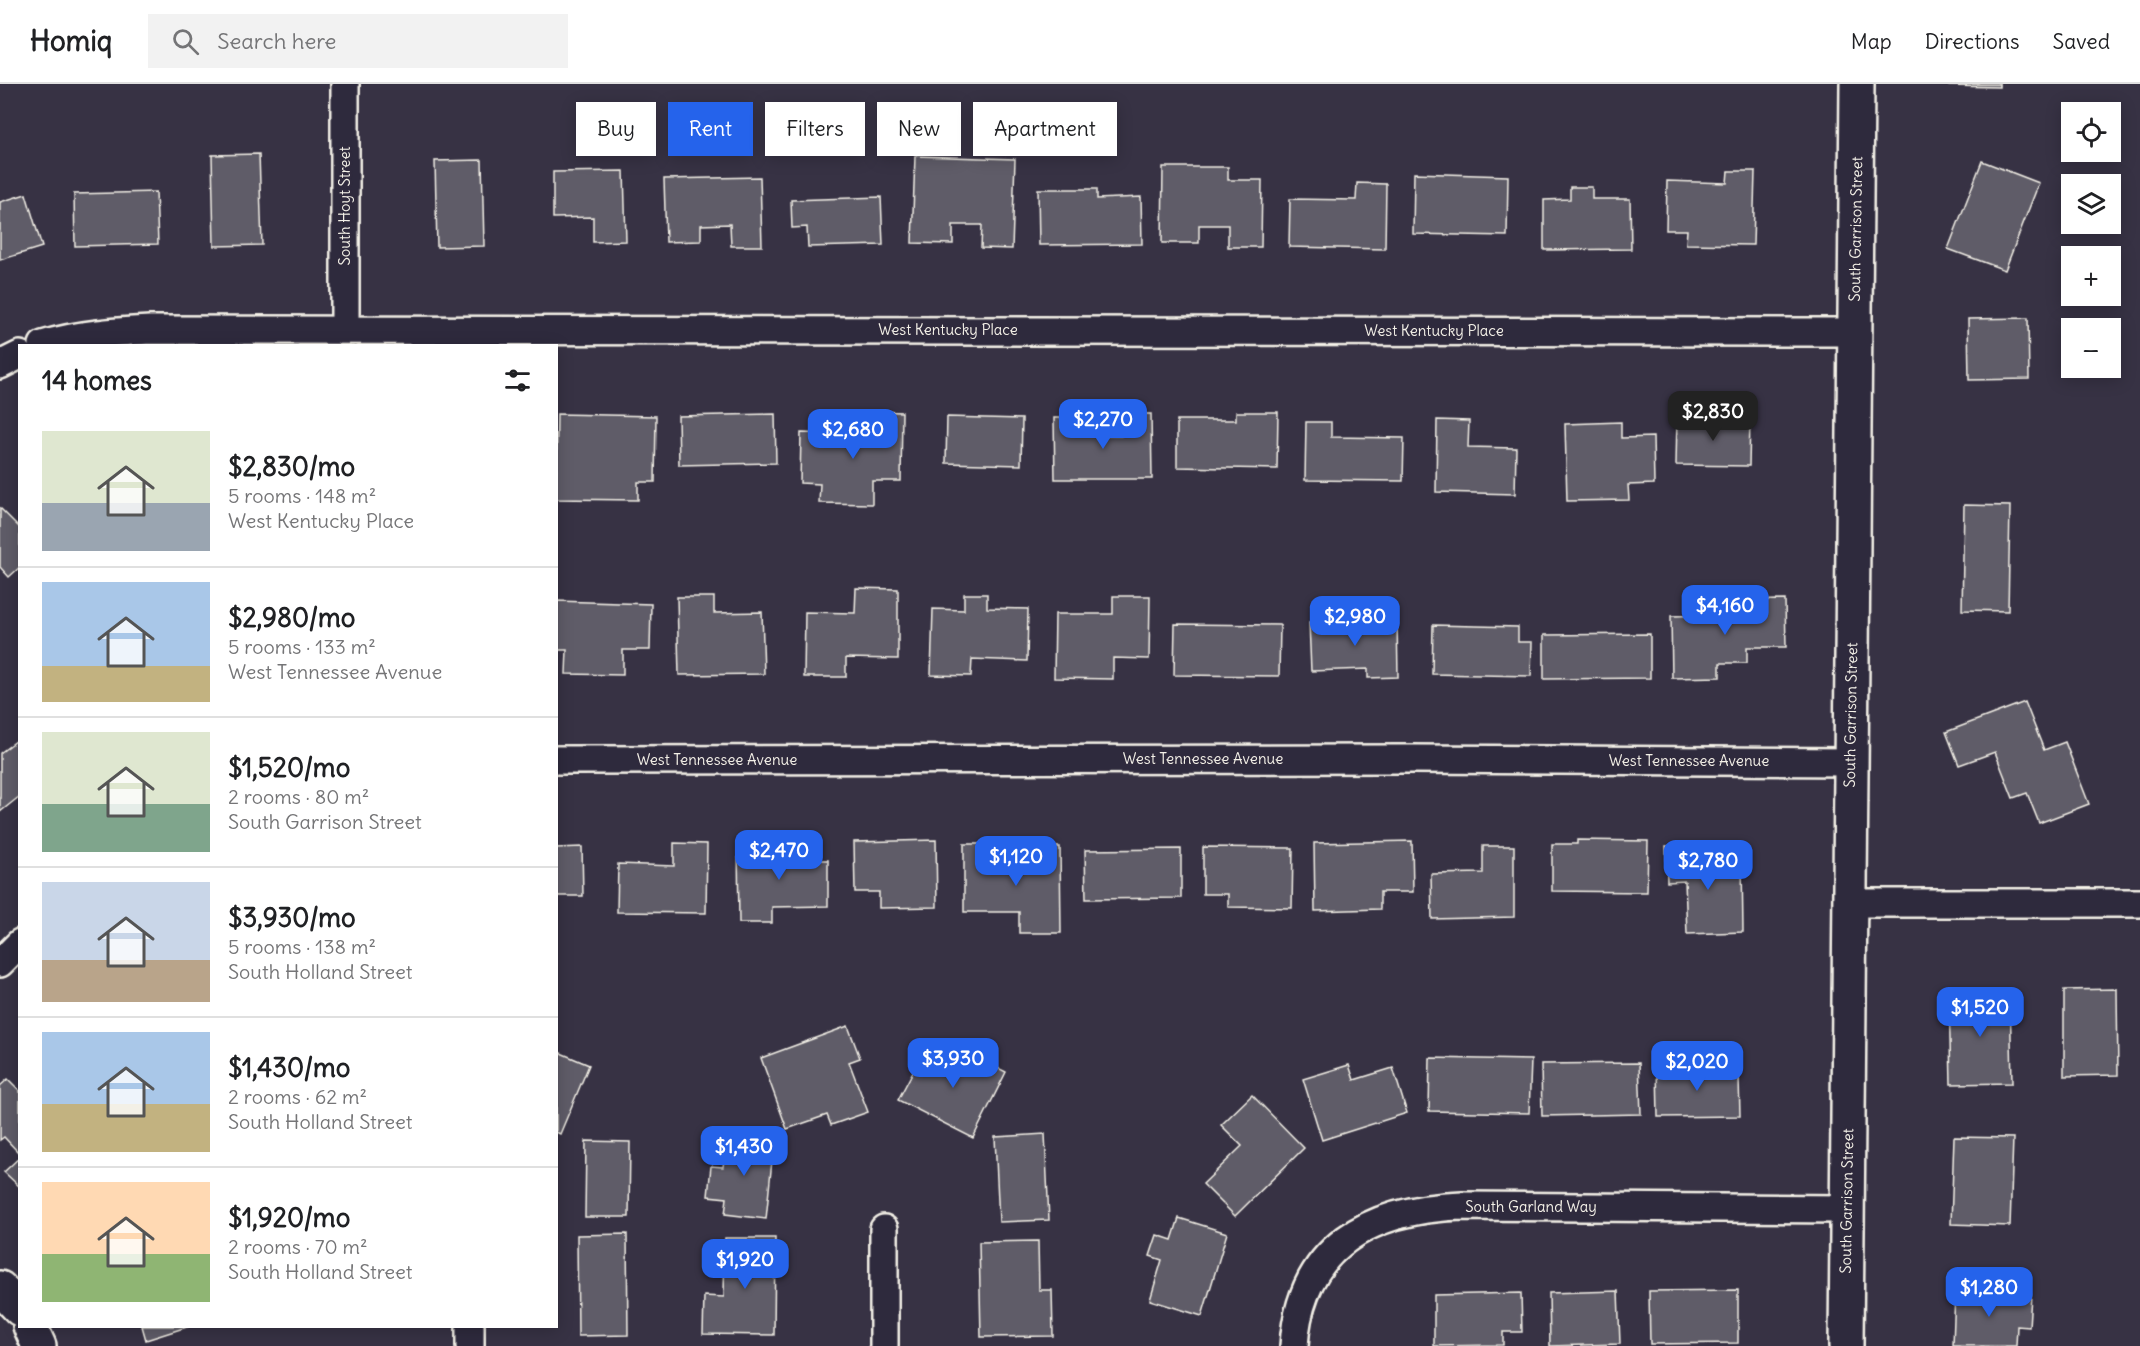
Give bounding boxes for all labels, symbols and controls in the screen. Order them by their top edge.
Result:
search box [148,14,568,68]
text: Homiq [30,23,112,59]
icon: search [169,25,202,58]
text: Search here [217,27,336,55]
text: Map [1851,28,1892,55]
text: Directions [1925,28,2019,55]
text: Saved [2052,28,2110,55]
chip: Buy [576,102,656,156]
chip: Rent [668,102,753,156]
chip: Filters [765,102,865,156]
chip: New [877,102,961,156]
chip: Apartment [973,102,1117,156]
map controls [2061,102,2121,378]
button: locate [2061,102,2121,162]
street label: South Hoyt Street [335,146,354,266]
street label: South Garrison Street [1845,156,1866,302]
button: layers [2061,174,2121,234]
button: + [2061,246,2121,306]
button: − [2061,318,2121,378]
street label: West Kentucky Place [878,320,1018,339]
street label: West Kentucky Place [1364,321,1504,340]
text: 14 homes [42,364,152,397]
icon: filters [501,364,534,397]
pin: $2,830 [1664,391,1762,442]
text: $2,830 [1682,398,1744,423]
pin: $2,270 [1054,399,1152,450]
text: $2,270 [1073,406,1133,431]
pin: $2,680 [804,409,902,460]
text: $2,680 [822,416,884,441]
text: $2,830/mo [228,450,355,483]
icon: home [90,455,162,527]
text: 5 rooms · 148 m² [228,483,376,508]
text: West Kentucky Place [228,508,414,533]
pin: $4,160 [1676,585,1774,636]
text: $4,160 [1696,592,1754,617]
pin: $2,980 [1306,596,1404,647]
text: $2,980/mo [228,601,355,634]
text: $2,980 [1324,603,1386,628]
icon: home [90,606,162,678]
text: 5 rooms · 133 m² [228,634,376,659]
street label: South Garrison Street [1840,642,1861,788]
text: West Tennessee Avenue [228,659,442,684]
street label: West Tennessee Avenue [1123,749,1283,768]
street label: West Tennessee Avenue [637,750,797,769]
text: $1,520/mo [228,751,350,784]
street label: West Tennessee Avenue [1609,751,1769,770]
icon: home [90,756,162,828]
text: 2 rooms · 80 m² [228,784,369,809]
text: South Garrison Street [228,809,422,834]
pin: $2,470 [730,830,828,881]
pin: $1,120 [967,836,1065,887]
text: $2,470 [749,837,809,862]
pin: $2,780 [1659,840,1757,891]
text: $1,120 [989,843,1043,868]
text: $2,780 [1678,847,1738,872]
text: $3,930/mo [228,901,356,934]
icon: home [90,906,162,978]
text: 5 rooms · 138 m² [228,934,376,959]
text: South Holland Street [228,959,413,984]
pin: $1,520 [1931,987,2029,1038]
text: $1,520 [1951,994,2009,1019]
pin: $3,930 [904,1038,1002,1089]
pin: $2,020 [1648,1041,1746,1092]
text: $3,930 [922,1045,984,1070]
text: $2,020 [1665,1048,1729,1073]
text: $1,430/mo [228,1051,350,1084]
icon: home [90,1056,162,1128]
text: 2 rooms · 62 m² [228,1084,367,1109]
text: South Holland Street [228,1109,413,1134]
pin: $1,430 [695,1126,793,1177]
street label: South Garrison Street [1836,1128,1857,1274]
text: $1,430 [715,1133,773,1158]
street label: South Garland Way [1465,1197,1597,1216]
text: $1,920/mo [228,1201,350,1234]
icon: home [90,1206,162,1278]
text: 2 rooms · 70 m² [228,1234,368,1259]
pin: $1,920 [696,1239,794,1290]
text: $1,920 [716,1246,774,1271]
text: South Holland Street [228,1259,413,1284]
pin: $1,280 [1940,1267,2038,1318]
text: $1,280 [1960,1274,2018,1299]

